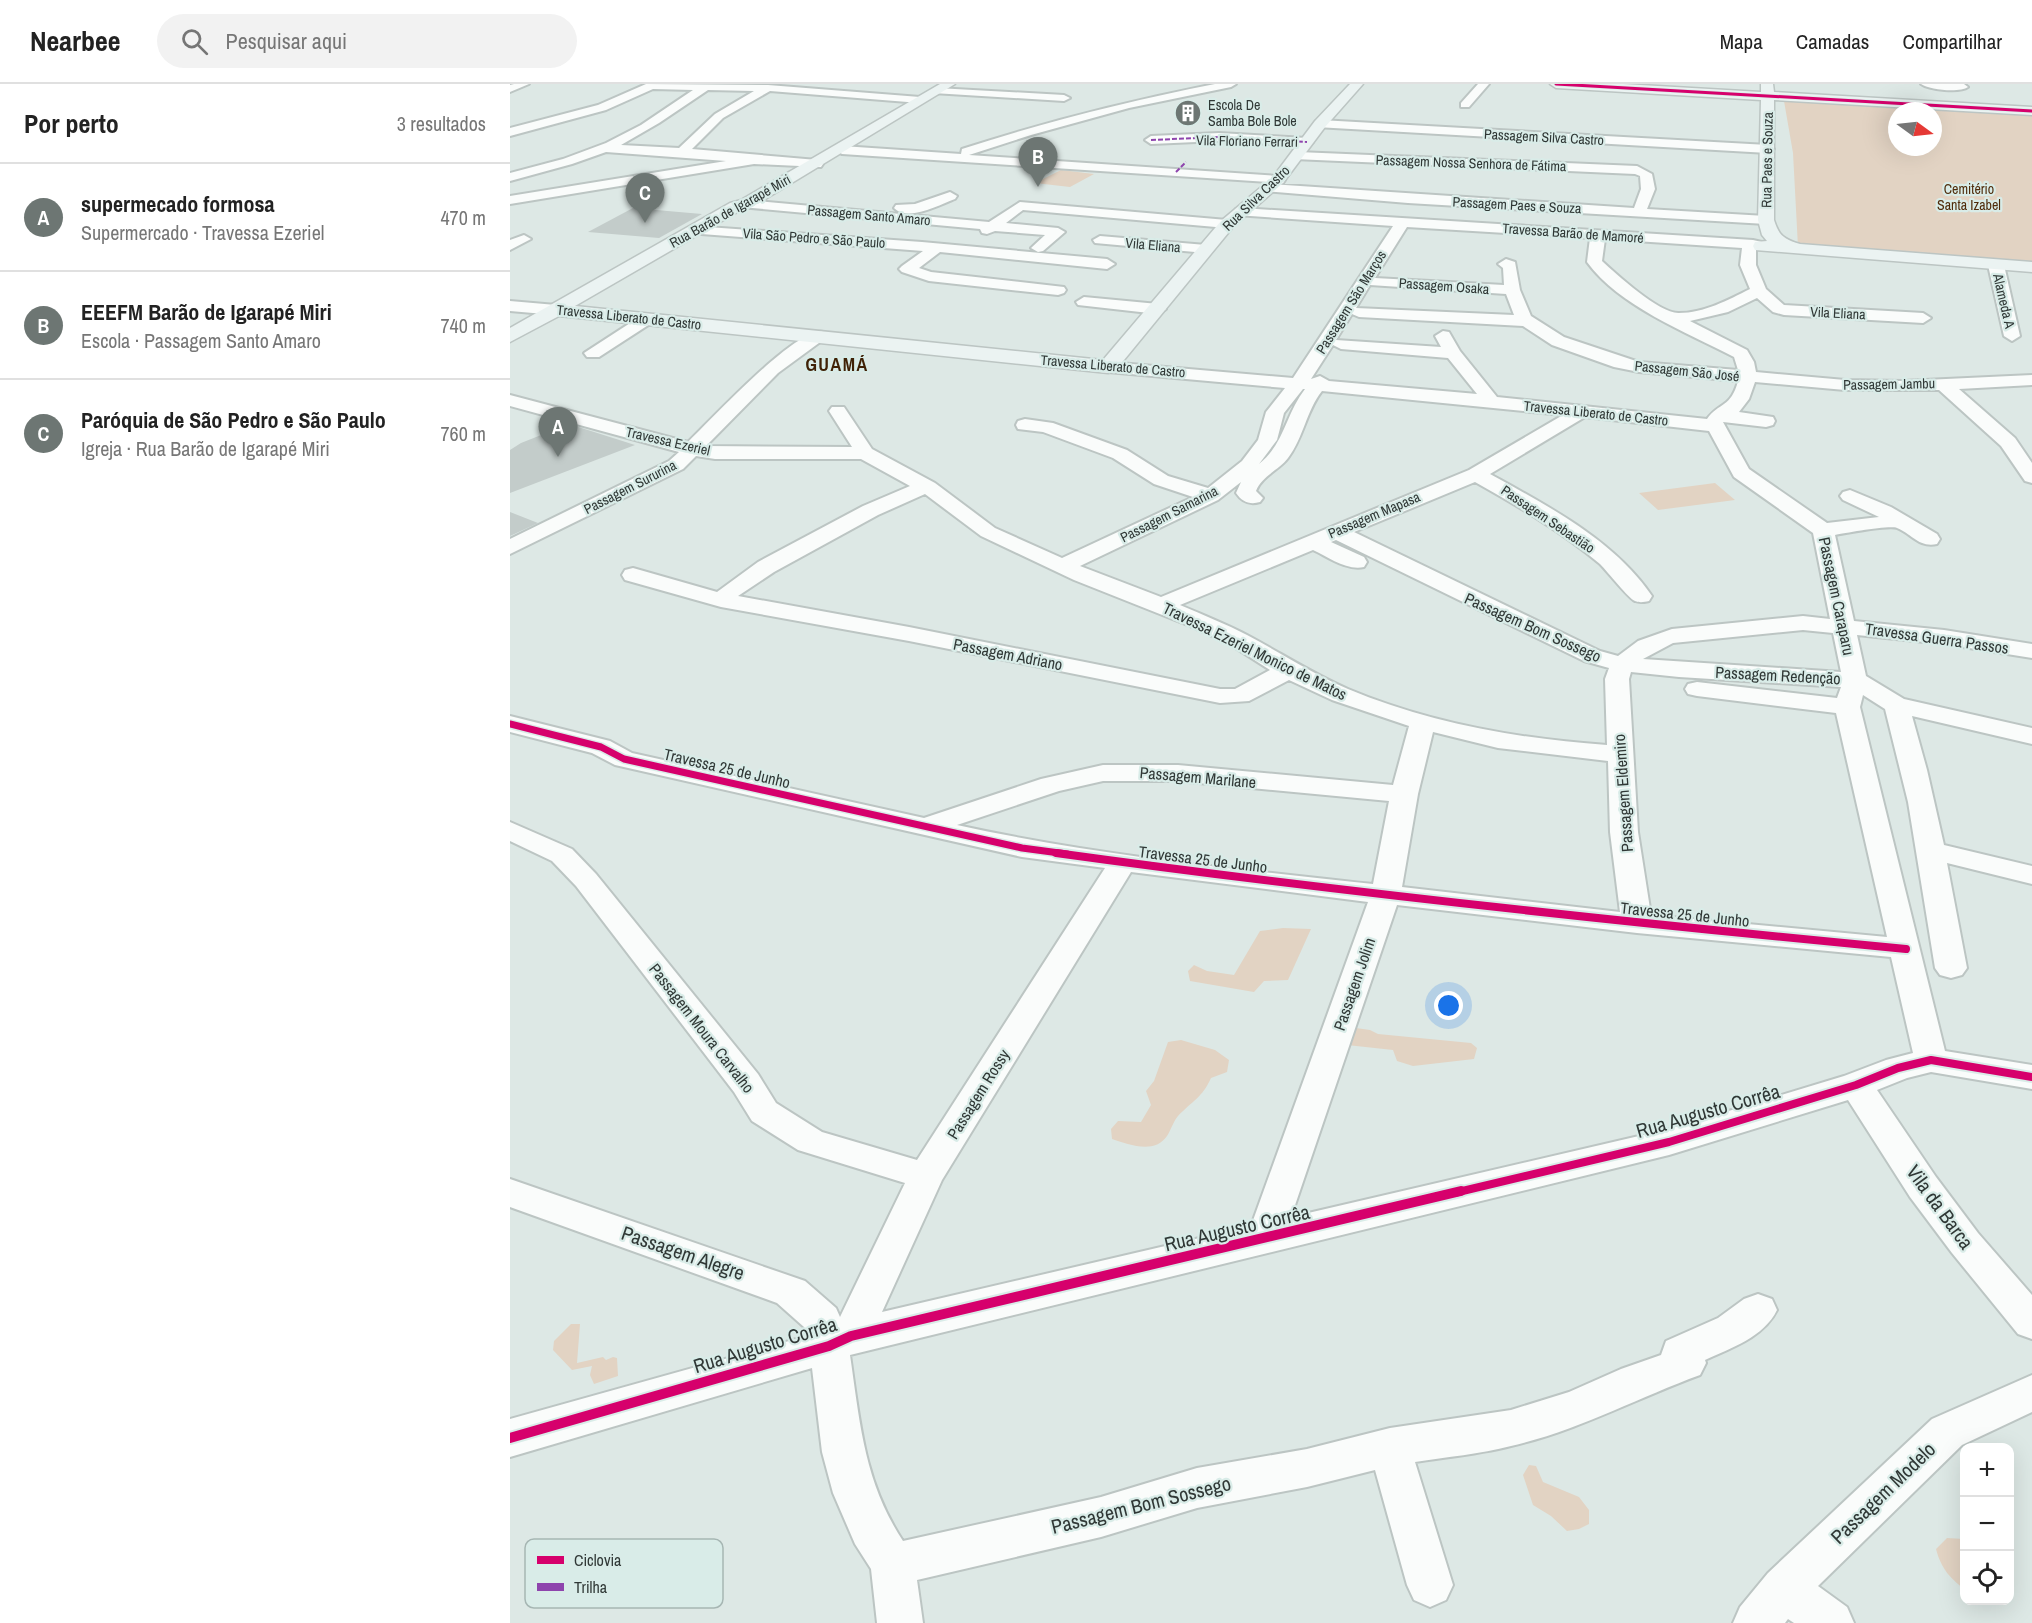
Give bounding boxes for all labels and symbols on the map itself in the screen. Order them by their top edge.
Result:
place label: Escola De Samba Bole Bole [1208,96,1297,130]
building icon: Escola De Samba Bole Bole [1173,98,1203,128]
north arrow [1888,102,1942,156]
street label: Rua Paes e Souza [1757,111,1777,208]
street label: Passagem Silva Castro [1484,125,1604,149]
street label: Vila Floriano Ferrari [1196,131,1298,151]
pin: B [1018,138,1058,187]
street label: Passagem Nossa Senhora de Fátima [1375,151,1567,175]
street label: Rua Silva Castro [1219,161,1293,235]
street label: Rua Barão de Igarapé Miri [666,170,794,252]
pin: C [626,174,664,223]
park label: Cemitério Santa Izabel [1937,180,2001,214]
street label: Passagem Paes e Souza [1452,193,1582,217]
street label: Passagem Santo Amaro [807,201,931,229]
street label: Travessa Barão de Mamoré [1502,219,1644,247]
street label: Vila São Pedro e São Paulo [742,224,886,252]
street label: Vila Eliana [1125,234,1182,256]
street label: Passagem São Marços [1312,247,1390,357]
street label: Alameda A [1989,271,2019,330]
street label: Passagem Osaka [1398,274,1490,298]
street label: Travessa Liberato de Castro [556,300,702,334]
street label: Vila Eliana [1810,303,1867,323]
street label: Travessa Liberato de Castro [1040,351,1186,381]
district label: GUAMÁ [805,352,869,377]
street label: Passagem São José [1634,357,1740,385]
street label: Passagem Jambu [1843,374,1935,394]
street label: Travessa Liberato de Castro [1523,396,1669,430]
pin: A [538,408,578,457]
street label: Travessa Ezeriel [624,423,712,459]
street label: Passagem Sururina [581,456,680,518]
street label: Passagem Samarina [1117,481,1221,546]
street label: Passagem Sebastião [1498,481,1598,557]
street label: Passagem Mapasa [1325,487,1423,542]
street label: Passagem Caraparu [1814,535,1860,657]
street label: Passagem Bom Sossego [1461,587,1605,667]
street label: Travessa Ezeriel Monico de Matos [1159,597,1351,705]
street label: Travessa Guerra Passos [1864,617,2010,659]
street label: Passagem Adriano [951,633,1065,675]
street label: Passagem Redenção [1715,661,1841,689]
street label: Passagem Eldemiro [1608,733,1638,853]
street label: Travessa 25 de Junho [662,743,792,793]
street label: Passagem Marilane [1139,761,1257,793]
street label: Travessa 25 de Junho [1137,840,1269,878]
street label: Travessa 25 de Junho [1620,896,1750,932]
street label: Passagem Jolim [1328,935,1380,1033]
street label: Passagem Moura Carvalho [644,959,760,1097]
your location [1434,991,1463,1020]
street label: Passagem Rossy [942,1045,1015,1143]
street label: Rua Augusto Corrêa [1633,1077,1783,1144]
street label: Vila da Barca [1901,1159,1980,1254]
street label: Rua Augusto Corrêa [1161,1198,1312,1257]
street label: Passagem Alegre [618,1219,748,1286]
street label: Rua Augusto Corrêa [690,1310,840,1379]
street label: Passagem Modelo [1824,1436,1941,1550]
street label: Passagem Bom Sossego [1048,1469,1233,1540]
legend [525,1539,723,1608]
text: Ciclovia [574,1549,622,1571]
text: Trilha [574,1576,608,1598]

